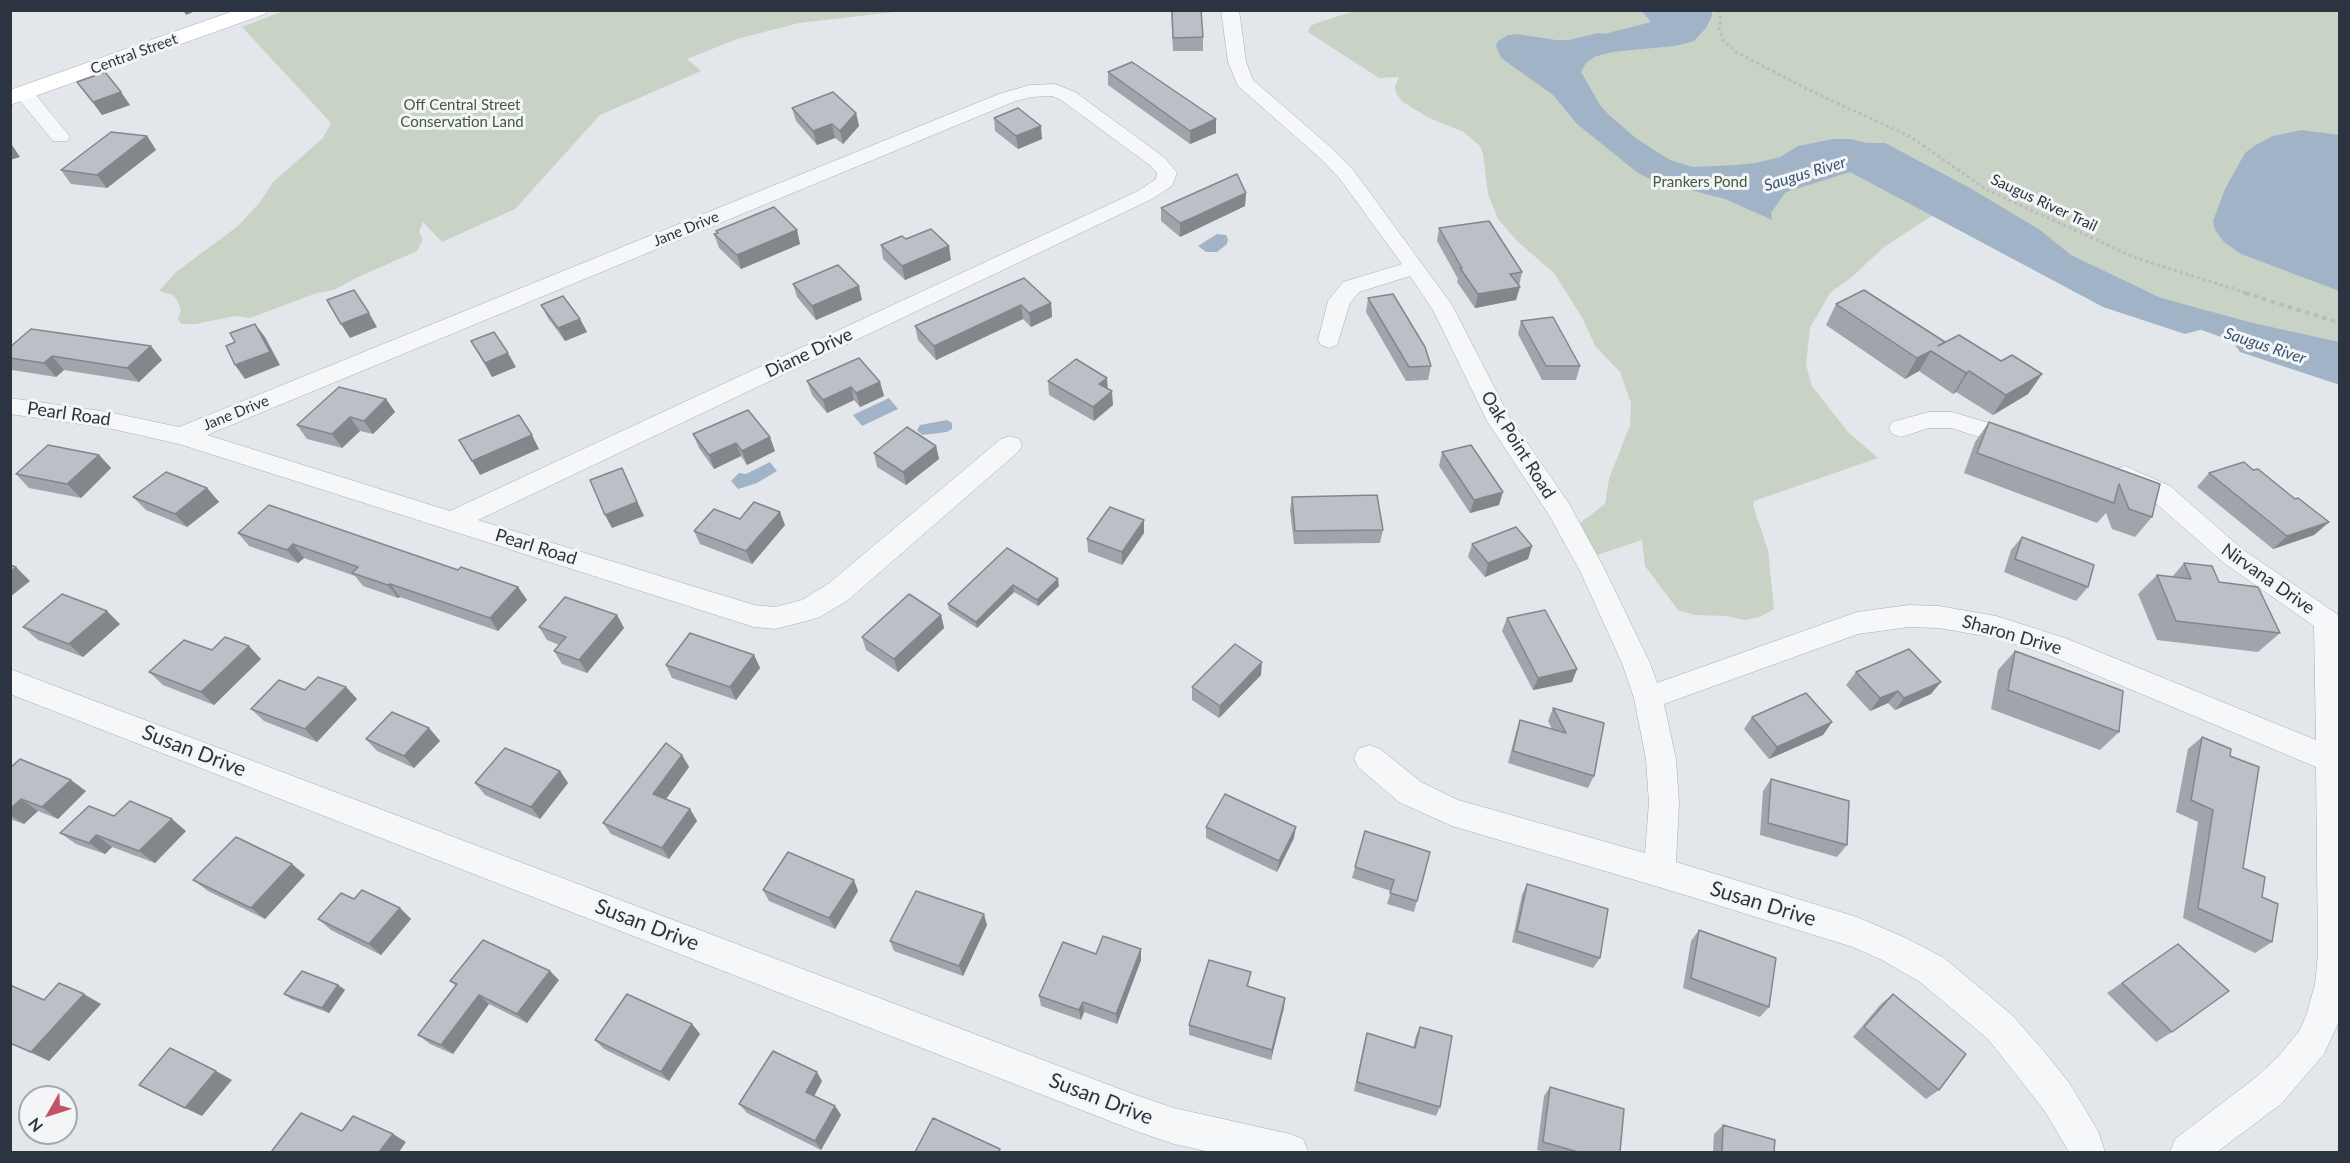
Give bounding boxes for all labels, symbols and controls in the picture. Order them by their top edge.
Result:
street label: Central Street [88,30,180,78]
park label: Off Central Street Conservation Land [400,96,524,131]
water label: Saugus River [1762,152,1848,196]
street label: Saugus River Trail [1988,171,2100,235]
park label: Prankers Pond [1653,173,1747,191]
street label: Jane Drive [650,208,722,250]
street label: Diane Drive [762,323,856,383]
water label: Saugus River [2222,324,2308,368]
street label: Oak Point Road [1476,387,1560,503]
street label: Jane Drive [200,392,272,434]
street label: Pearl Road [26,397,112,431]
street label: Pearl Road [493,524,579,570]
street label: Nirvana Drive [2217,539,2319,619]
street label: Sharon Drive [1960,610,2064,660]
street label: Susan Drive [138,720,250,782]
street label: Susan Drive [1707,876,1819,932]
street label: Susan Drive [591,894,703,956]
street label: Susan Drive [1045,1068,1157,1130]
north arrow [18,1085,78,1145]
text: N [24,1115,46,1136]

